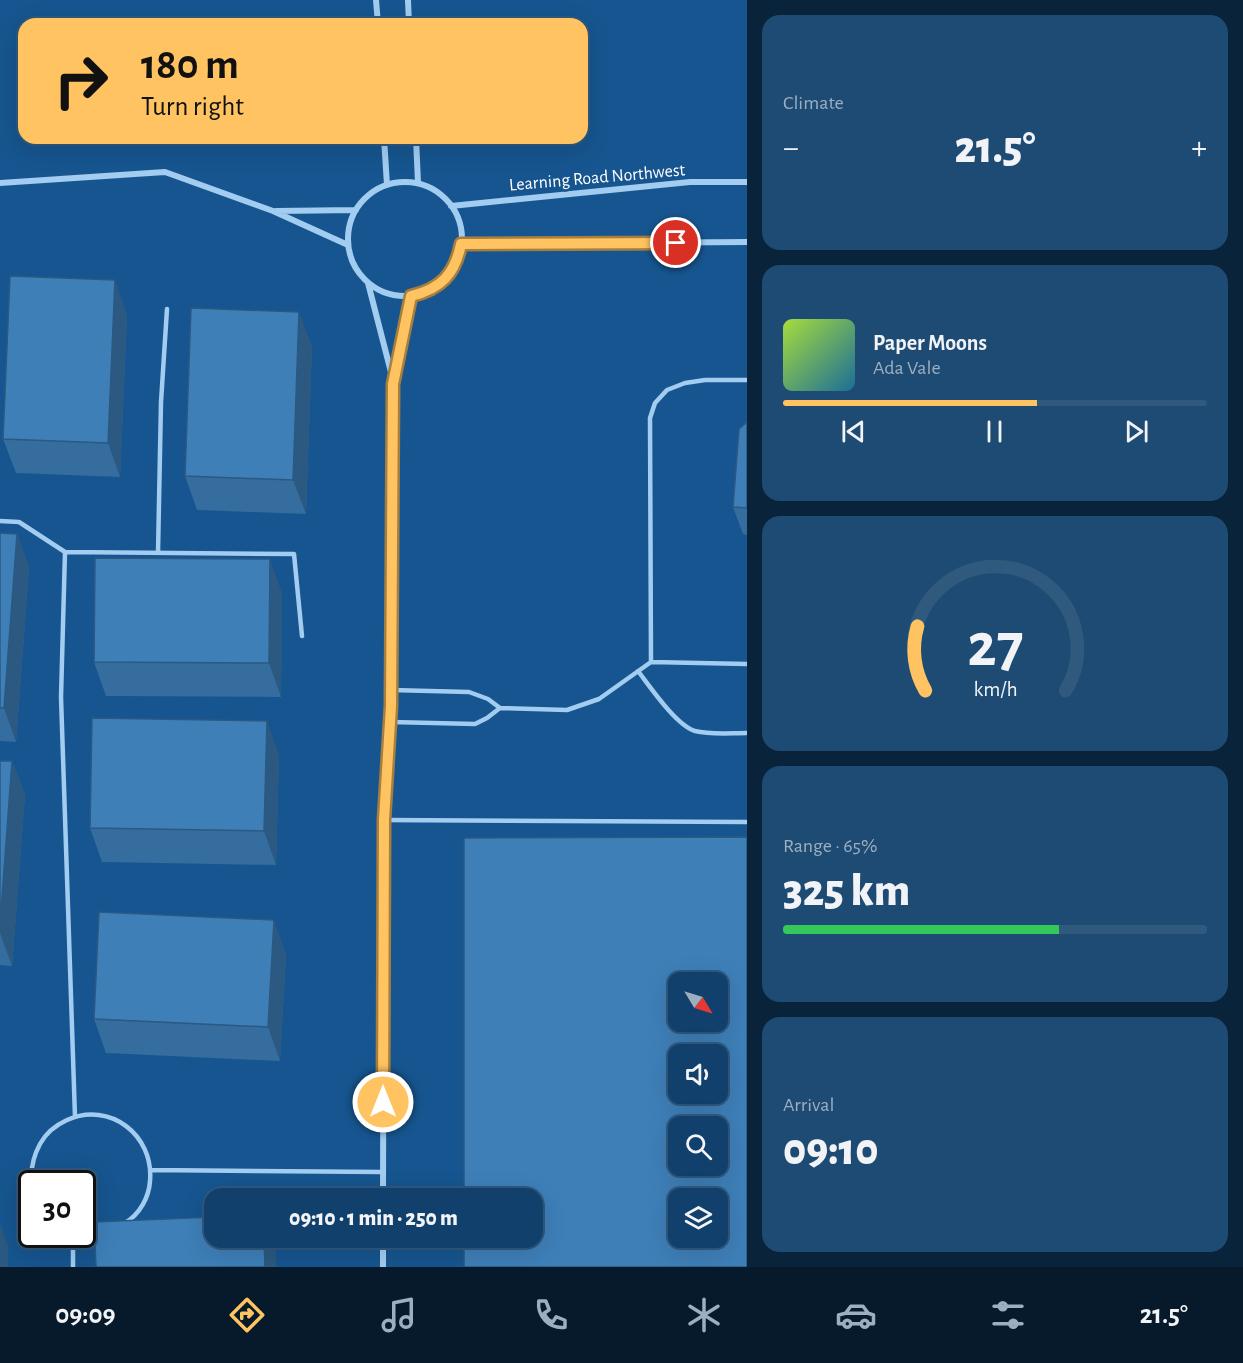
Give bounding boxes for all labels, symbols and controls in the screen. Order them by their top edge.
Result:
icon: right [42,42,120,120]
text: 180 m [141,44,239,86]
text: Turn right [141,93,244,120]
text: Climate [783,93,844,113]
text: 21.5° [954,126,1036,171]
text: − [783,132,799,165]
text: + [1191,132,1207,165]
street label: Learning Road Northwest [508,161,686,195]
pin [650,217,701,268]
icon: arrive [659,226,692,259]
text: Paper Moons [873,332,987,354]
text: Ada Vale [873,358,941,378]
icon: previous [837,415,870,448]
icon: pause [978,415,1011,448]
icon: next [1120,415,1153,448]
text: 27 [967,615,1023,677]
text: km/h [973,679,1017,700]
text: Range · 65% [783,836,877,856]
text: 325 km [783,869,910,914]
north arrow [668,972,728,1032]
map controls [668,972,728,1248]
button: sound [668,1044,728,1104]
position arrow [351,1070,415,1134]
text: Arrival [783,1095,834,1115]
button: search [668,1116,728,1176]
text: 09:10 [783,1128,878,1173]
speed limit sign: 30 [18,1170,96,1248]
button: layers [668,1188,728,1248]
text: 09:10 · 1 min · 250 m [289,1207,458,1229]
icon: directions [226,1294,268,1336]
icon: music [378,1294,420,1336]
icon: phone [530,1294,572,1336]
icon: climate [683,1294,725,1336]
icon: car [835,1294,877,1336]
icon: filters [987,1294,1029,1336]
text: 09:09 [55,1301,116,1328]
text: 21.5° [1140,1301,1188,1328]

